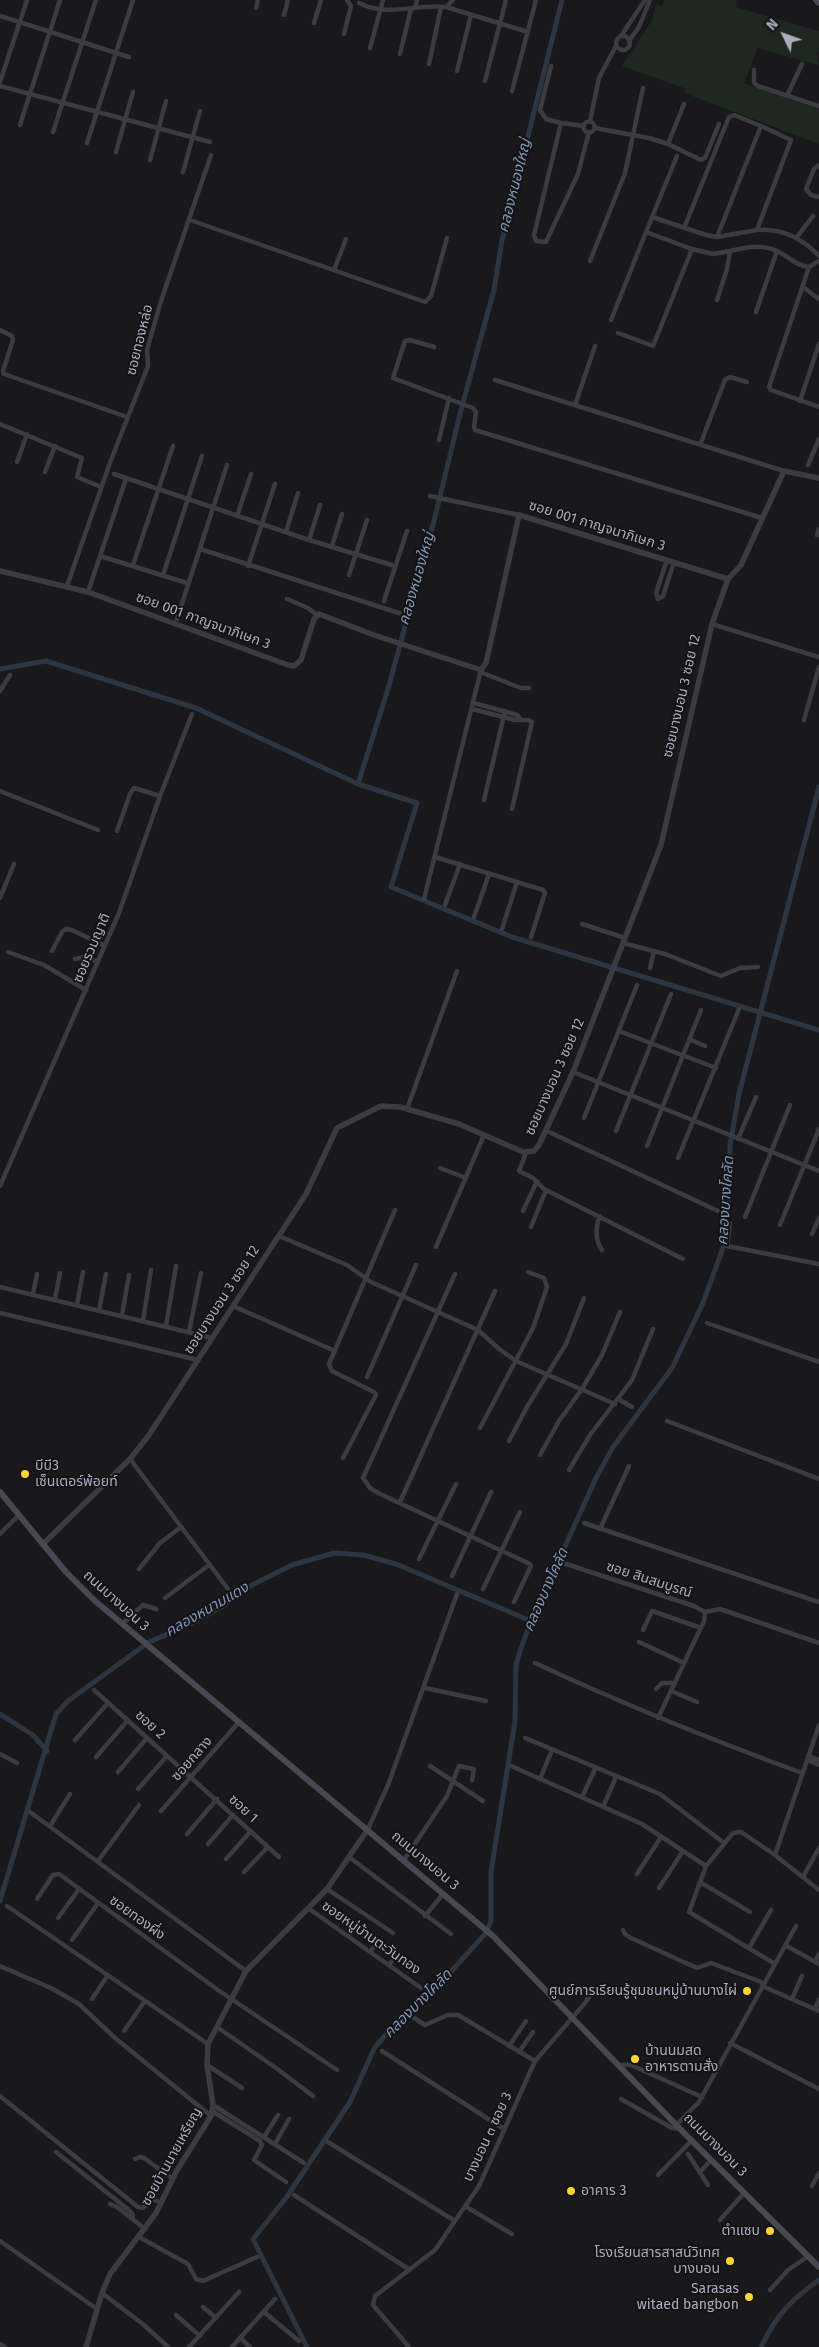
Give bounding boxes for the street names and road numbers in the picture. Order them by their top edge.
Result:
street label: ซอยทองหล่อ [123,303,157,377]
street label: ซอย 001 กาญจนาภิเษก 3 [527,497,667,555]
street label: ซอย 001 กาญจนาภิเษก 3 [133,589,273,653]
street label: ซอยบางบอน 3 ซอย 12 [660,633,704,759]
street label: ซอยรวมญาติ [70,911,114,985]
street label: ซอยบางบอน 3 ซอย 12 [522,1016,588,1138]
street label: ซอยบางบอน 3 ซอย 12 [181,1243,263,1357]
street label: ซอย สินสมบูรณ์ [604,1558,694,1602]
street label: ถนนบางบอน 3 [80,1567,152,1635]
street label: ซอย 2 [131,1707,169,1743]
street label: ซอยกลาง [168,1733,216,1785]
street label: ซอย 1 [225,1791,261,1827]
street label: ถนนบางบอน 3 [388,1828,462,1894]
street label: ซอยทองผึ่ง [106,1892,168,1944]
street label: ซอยหมู่บ้านตะวันทอง [318,1898,424,1978]
street label: บางบอน ๓ ซอย 3 [460,2090,516,2184]
street label: ซอยบ้านนายเหรียญ [138,2105,206,2209]
street label: ถนนบางบอน 3 [680,2110,750,2180]

